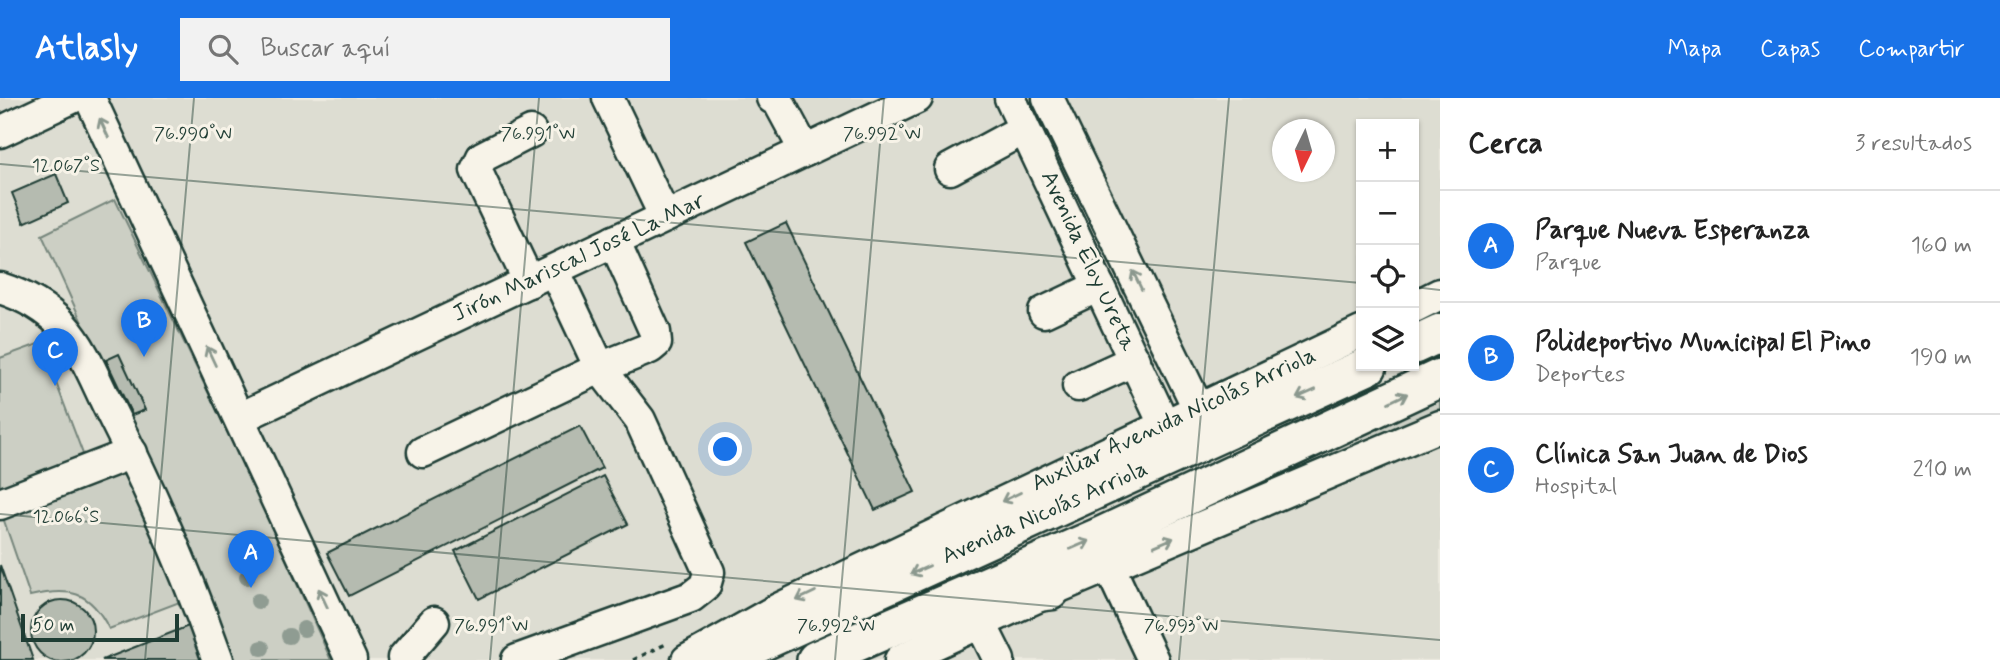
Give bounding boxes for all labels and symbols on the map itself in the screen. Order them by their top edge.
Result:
one-way arrow [97,118,111,139]
north arrow [1272,119,1335,182]
text: 76.990°W [154,122,232,146]
text: 76.991°W [501,122,575,146]
text: 76.992°W [843,122,921,146]
text: 12.067°S [32,154,100,178]
street label: Avenida Eloy Ureta [1033,166,1143,356]
street label: Jirón Mariscal José La Mar [448,186,710,330]
one-way arrow [1129,270,1143,291]
pin: B [121,299,167,357]
pin: C [32,328,78,386]
street label: Auxiliar Avenida Nicolás Arriola [1027,341,1321,499]
one-way arrow [204,346,217,368]
one-way arrow [1296,388,1317,401]
one-way arrow [1387,391,1408,404]
your location [708,432,742,466]
street label: Avenida Nicolás Arriola [937,454,1153,572]
one-way arrow [1001,491,1022,504]
text: 12.066°S [33,505,99,529]
pin: A [228,530,274,588]
one-way arrow [1153,535,1174,548]
one-way arrow [1069,538,1091,551]
one-way arrow [910,564,931,577]
one-way arrow [315,588,329,609]
one-way arrow [796,589,817,603]
scale bar [21,611,178,643]
text: 76.991°W [454,614,528,638]
text: 76.992°W [797,614,875,638]
text: 76.993°W [1144,614,1218,638]

